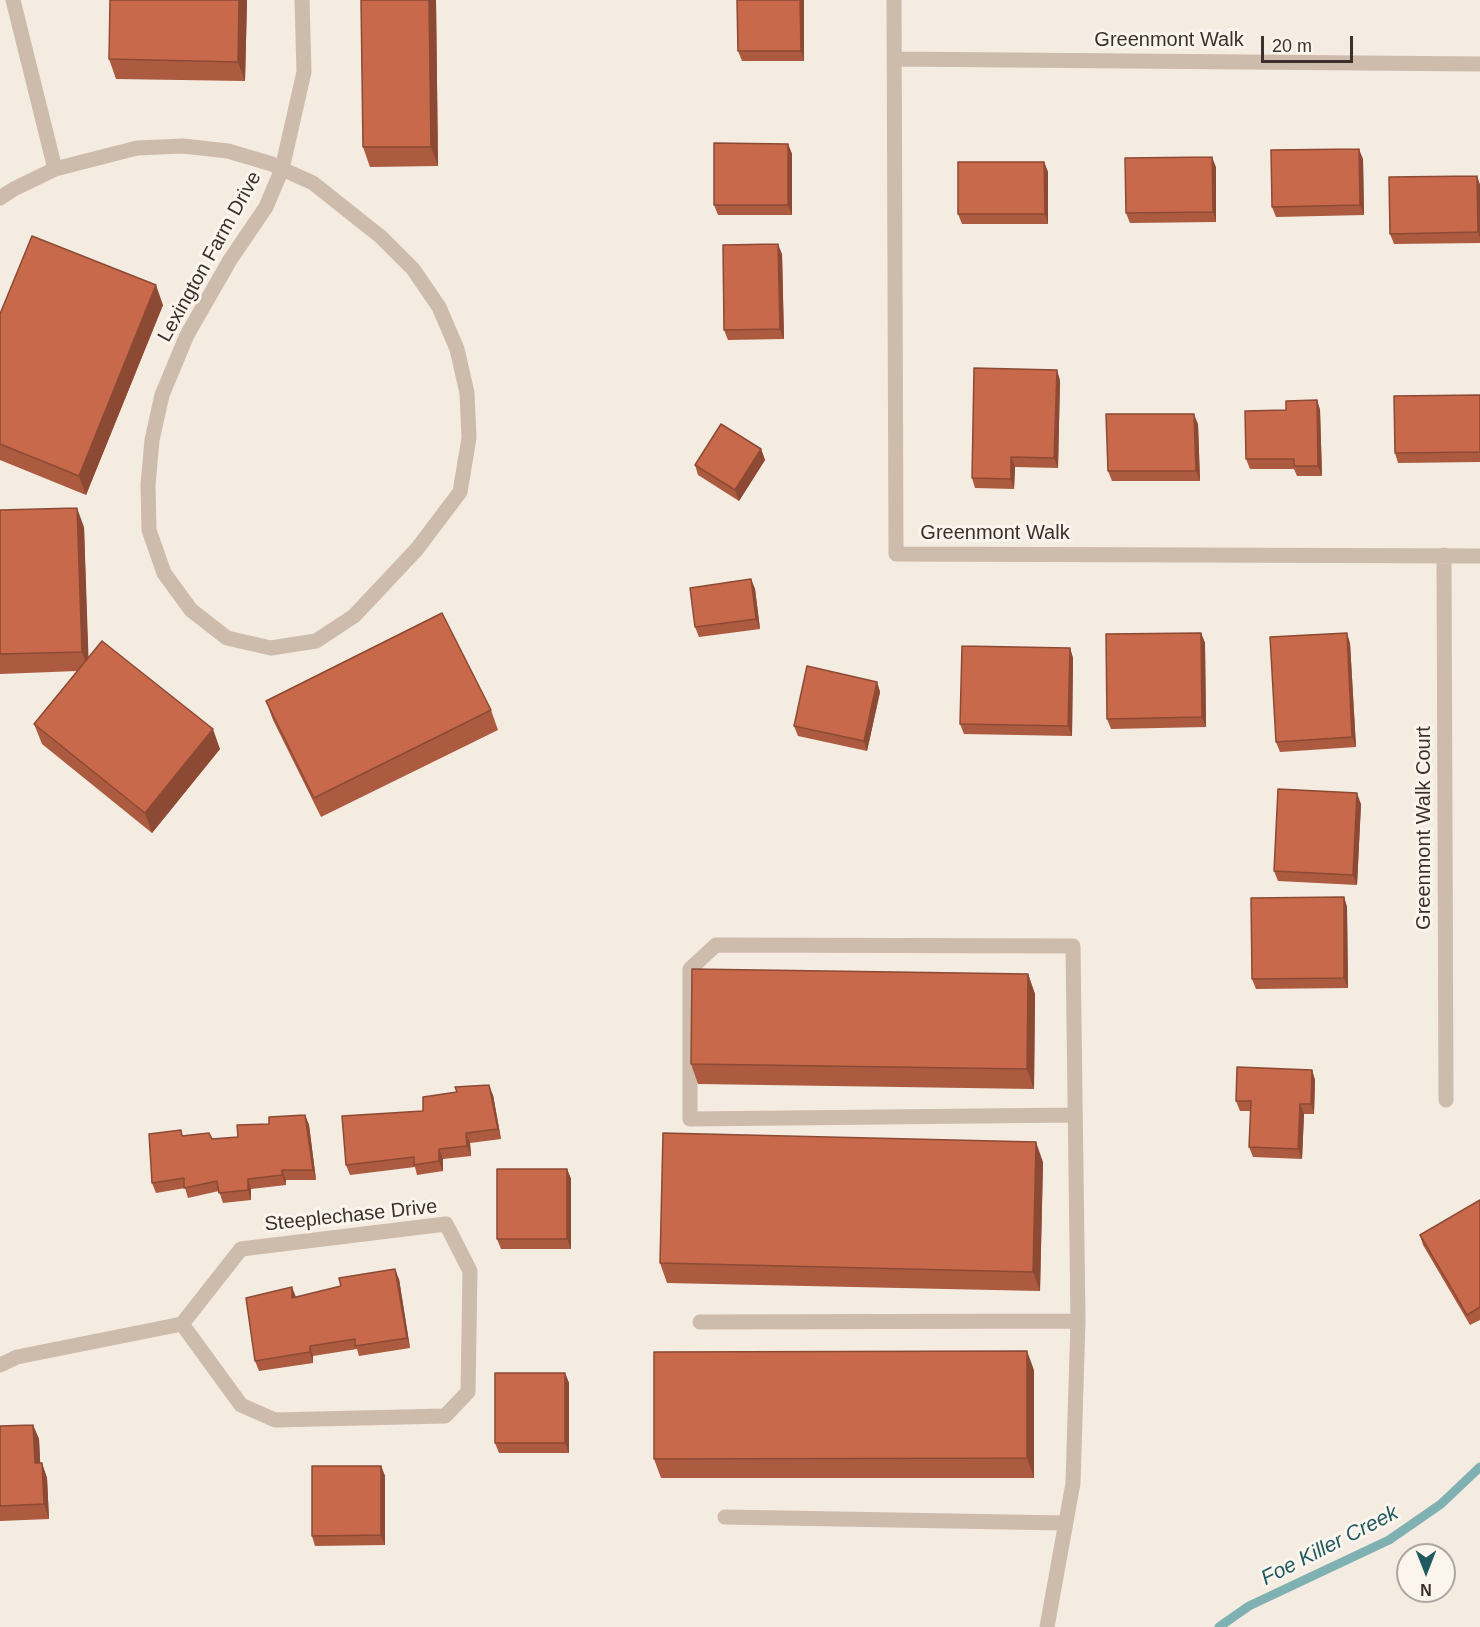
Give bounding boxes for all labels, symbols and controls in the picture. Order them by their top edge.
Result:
scale bar [1264,24,1356,62]
street label: Greenmont Walk [1094,28,1244,52]
text: 20 m [1272,36,1312,56]
street label: Lexington Farm Drive [153,168,267,346]
street label: Greenmont Walk [920,521,1070,545]
street label: Greenmont Walk Court [1412,726,1436,930]
street label: Steeplechase Drive [264,1195,438,1237]
water label: Foe Killer Creek [1257,1501,1403,1591]
north arrow [1396,1543,1456,1603]
text: N [1420,1581,1432,1598]

